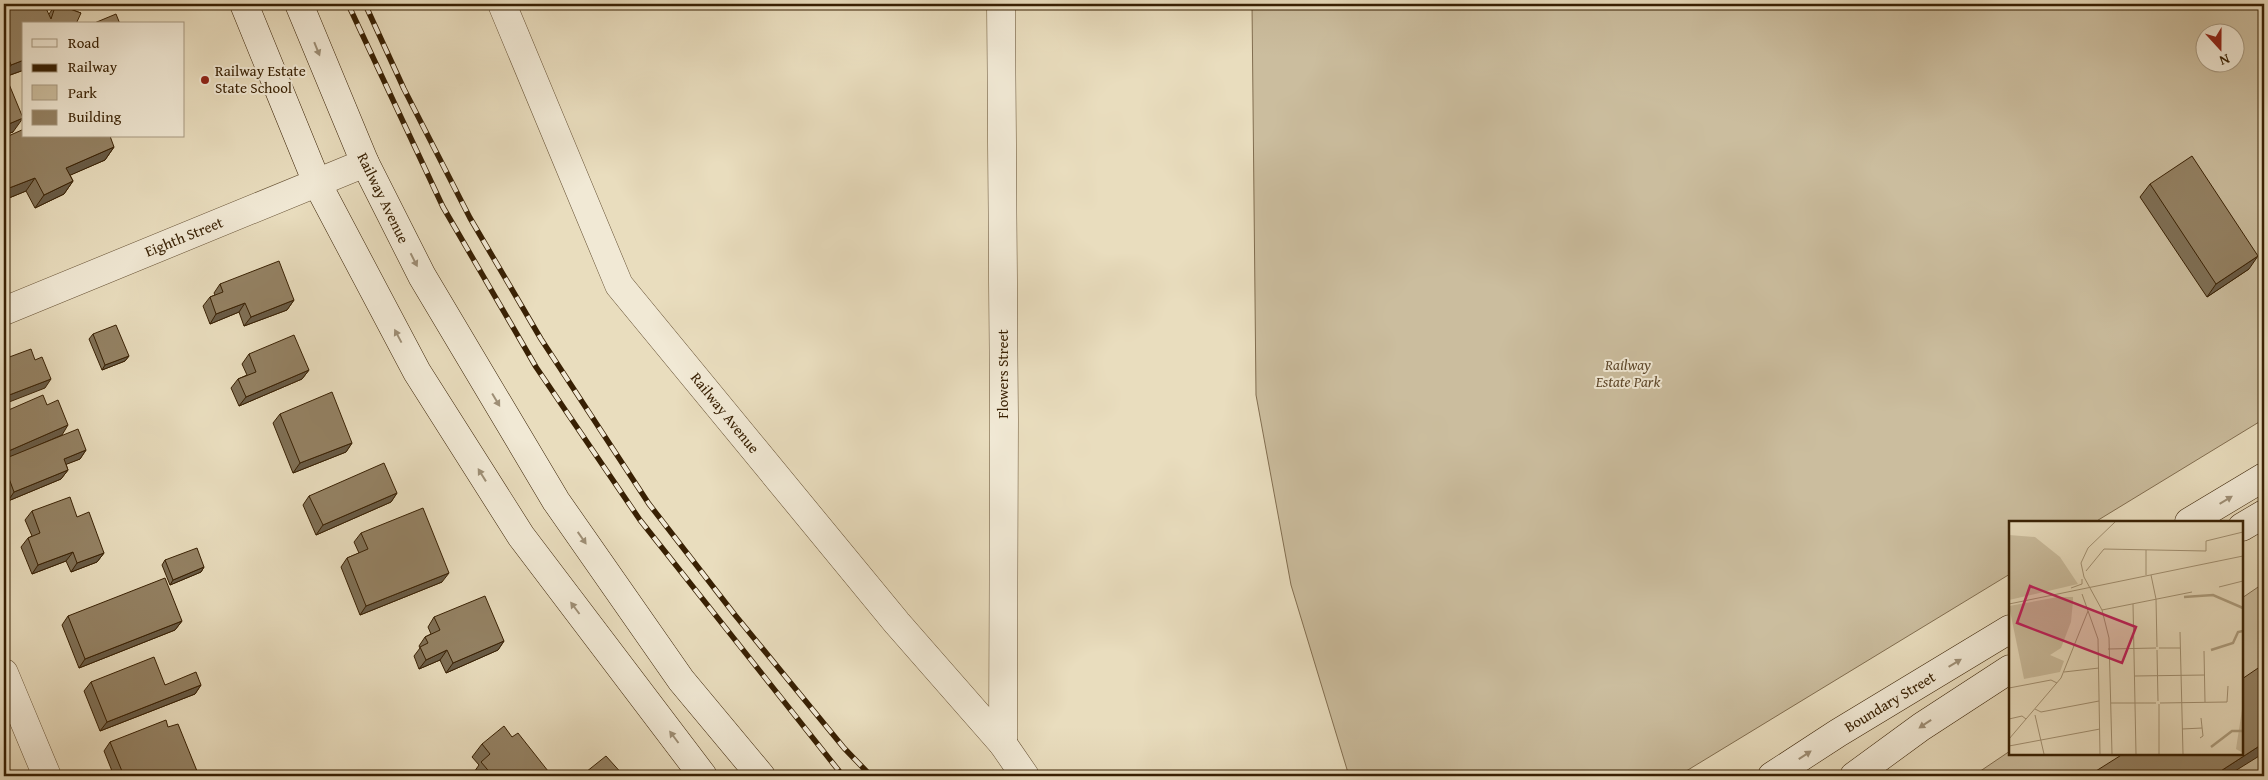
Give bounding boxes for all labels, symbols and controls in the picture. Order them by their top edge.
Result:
legend [22,22,185,138]
north arrow [2196,22,2246,72]
text: Road [68,32,99,53]
one-way arrow [314,42,322,56]
text: N [2216,49,2233,71]
text: Railway [68,56,118,77]
place label: Railway Estate State School [215,60,306,98]
marker: Railway Estate State School [199,74,211,86]
text: Park [68,82,97,103]
text: Building [68,106,122,127]
street label: Railway Avenue [352,149,414,247]
street label: Eighth Street [142,211,227,262]
one-way arrow [410,253,418,267]
street label: Flowers Street [992,328,1013,419]
one-way arrow [394,329,402,344]
park label: Railway Estate Park [1595,354,1660,392]
street label: Railway Avenue [686,368,765,458]
one-way arrow [491,394,500,407]
one-way arrow [477,469,487,482]
one-way arrow [2220,495,2233,504]
inset map [2009,521,2243,755]
one-way arrow [577,531,587,545]
one-way arrow [570,602,581,615]
one-way arrow [1949,658,1962,667]
street label: Boundary Street [1840,666,1940,737]
one-way arrow [1919,719,1932,728]
one-way arrow [669,730,679,744]
one-way arrow [1798,750,1812,759]

